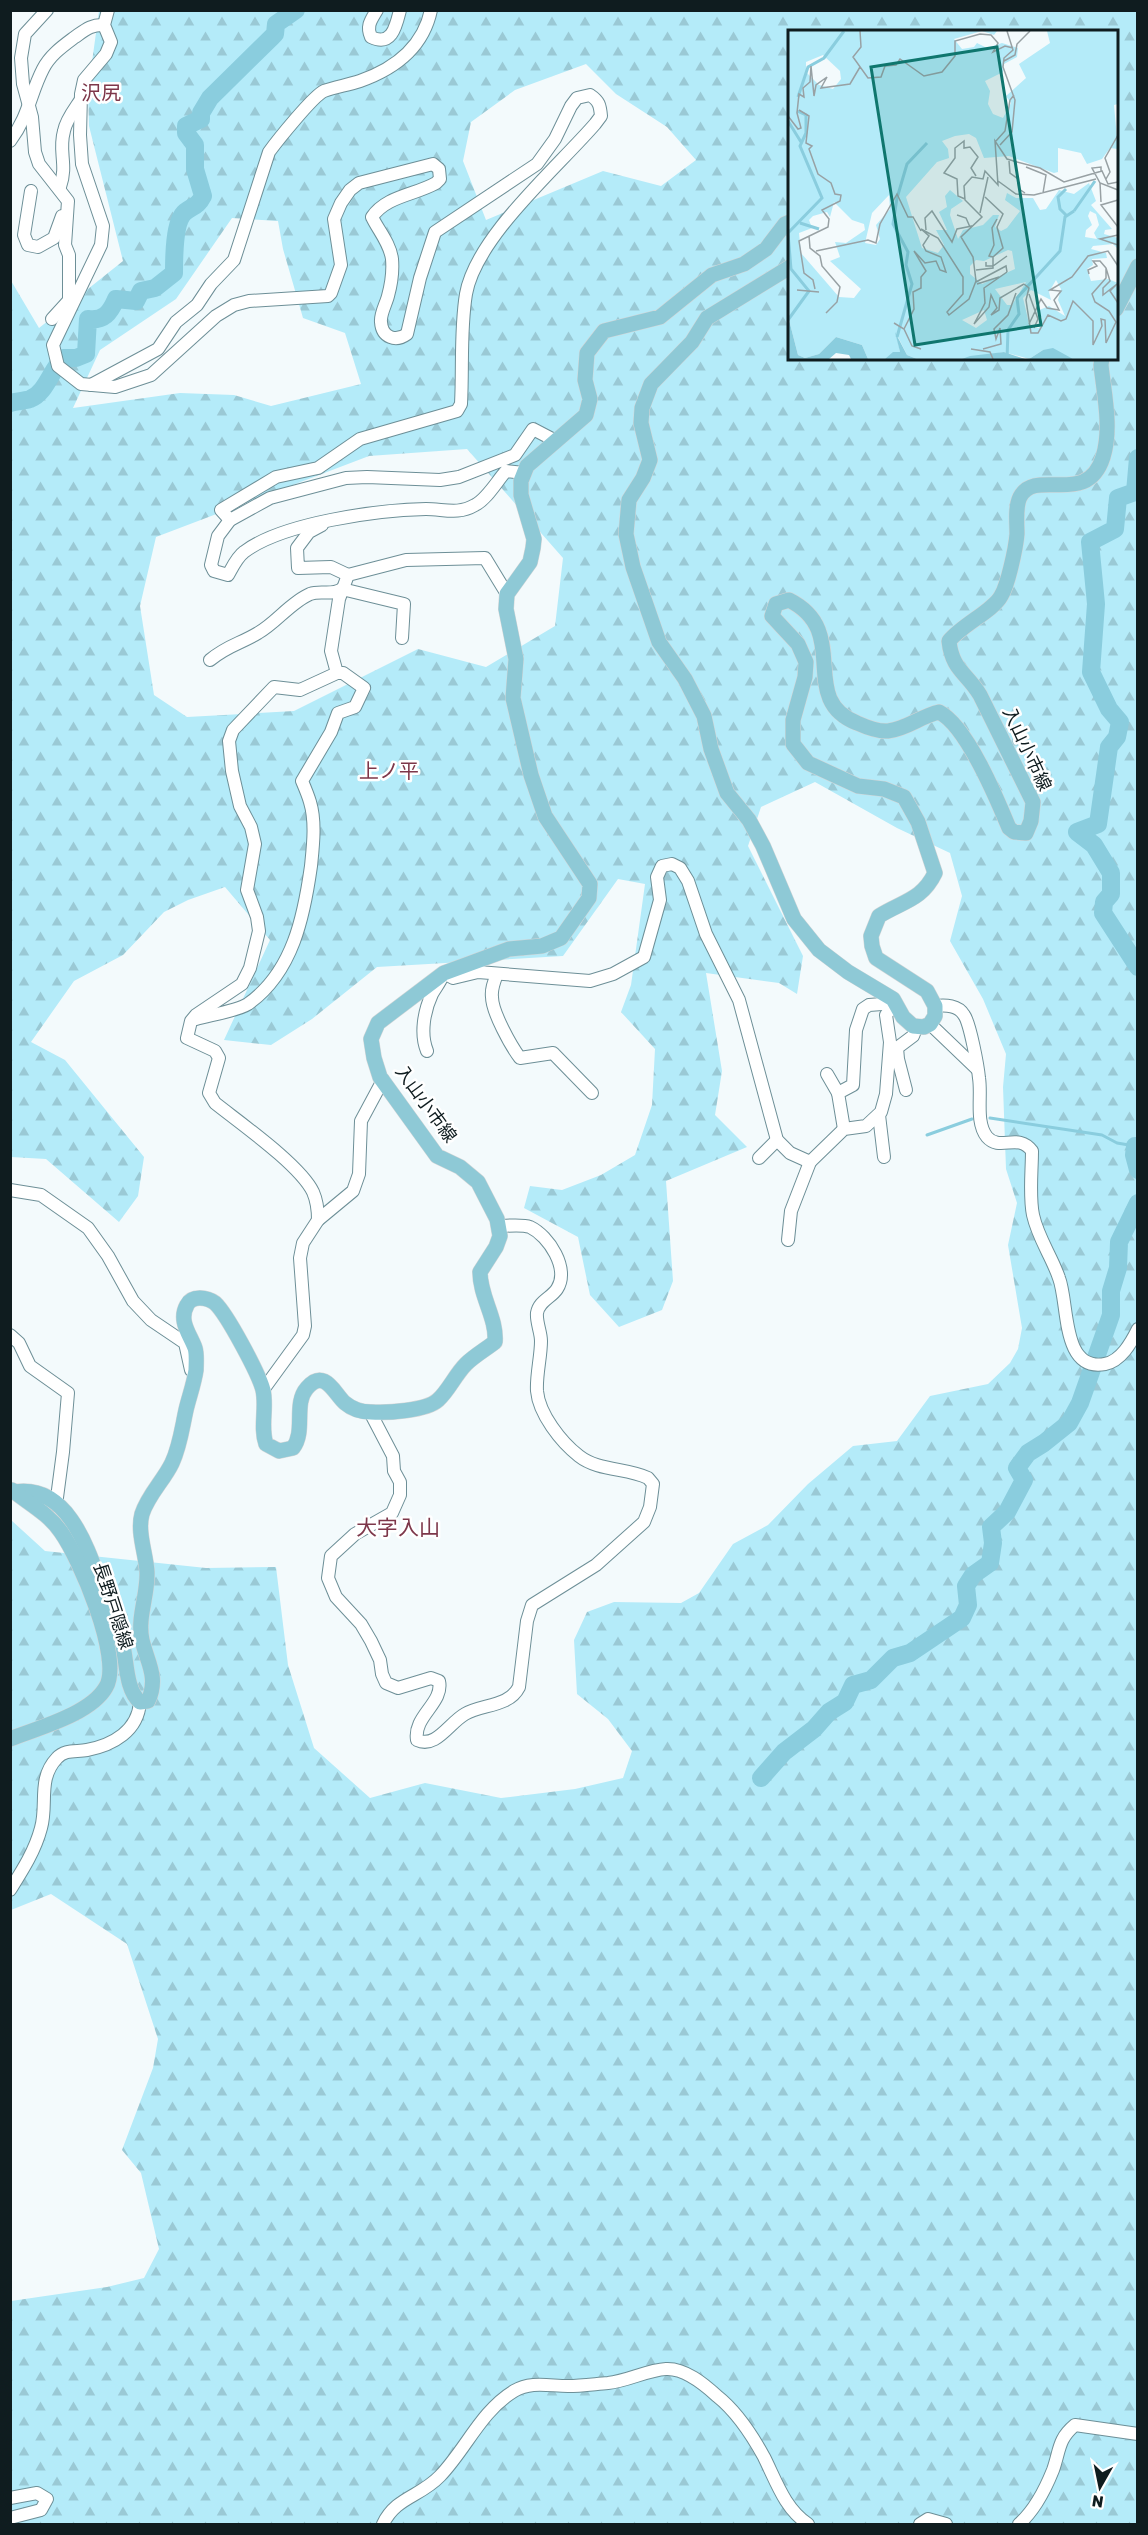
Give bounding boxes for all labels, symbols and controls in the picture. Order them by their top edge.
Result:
inset map [788,30,1118,360]
district label: 沢尻 [81,81,121,105]
street label: 入山小市線 [998,704,1056,794]
district label: 上ノ平 [359,759,419,783]
street label: 入山小市線 [391,1061,461,1147]
district label: 大字入山 [356,1515,440,1540]
street label: 長野戸隠線 [89,1560,137,1652]
north arrow [1070,2457,1130,2517]
text: N [1091,2491,1105,2512]

